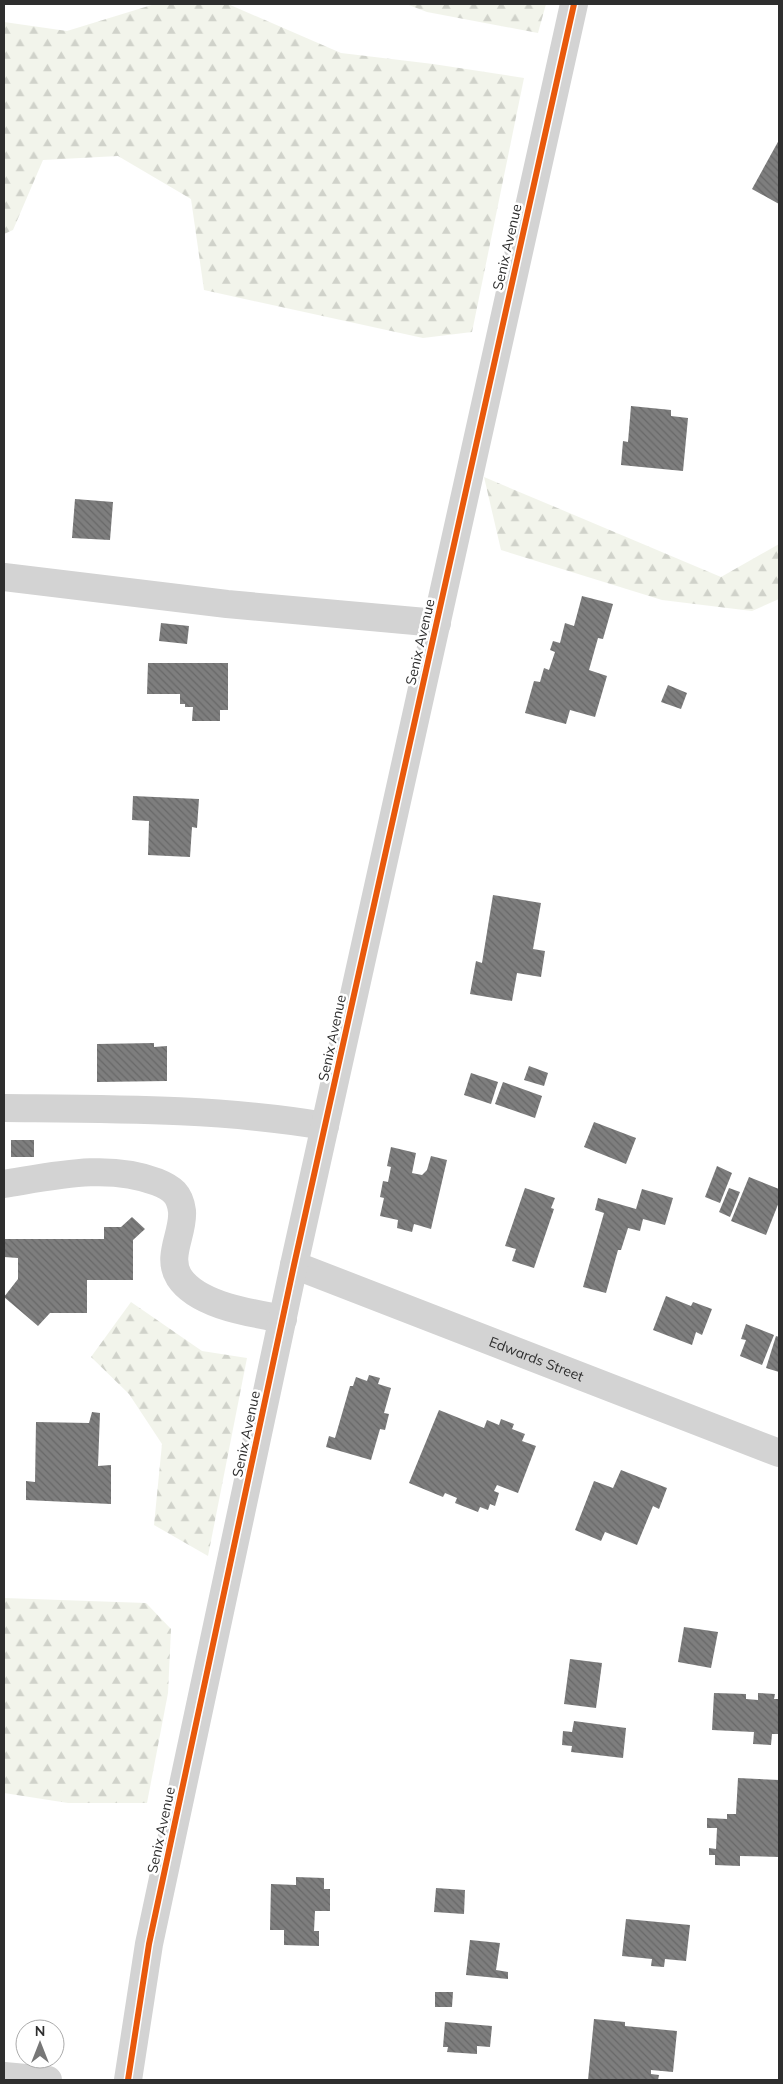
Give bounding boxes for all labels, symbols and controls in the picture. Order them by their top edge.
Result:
street label: Senix Avenue [488,202,526,292]
street label: Senix Avenue [401,597,439,687]
street label: Senix Avenue [314,993,350,1083]
street label: Edwards Street [487,1333,586,1385]
street label: Senix Avenue [228,1389,264,1479]
street label: Senix Avenue [143,1785,179,1875]
north arrow [15,2019,65,2069]
text: N [35,2022,45,2040]

